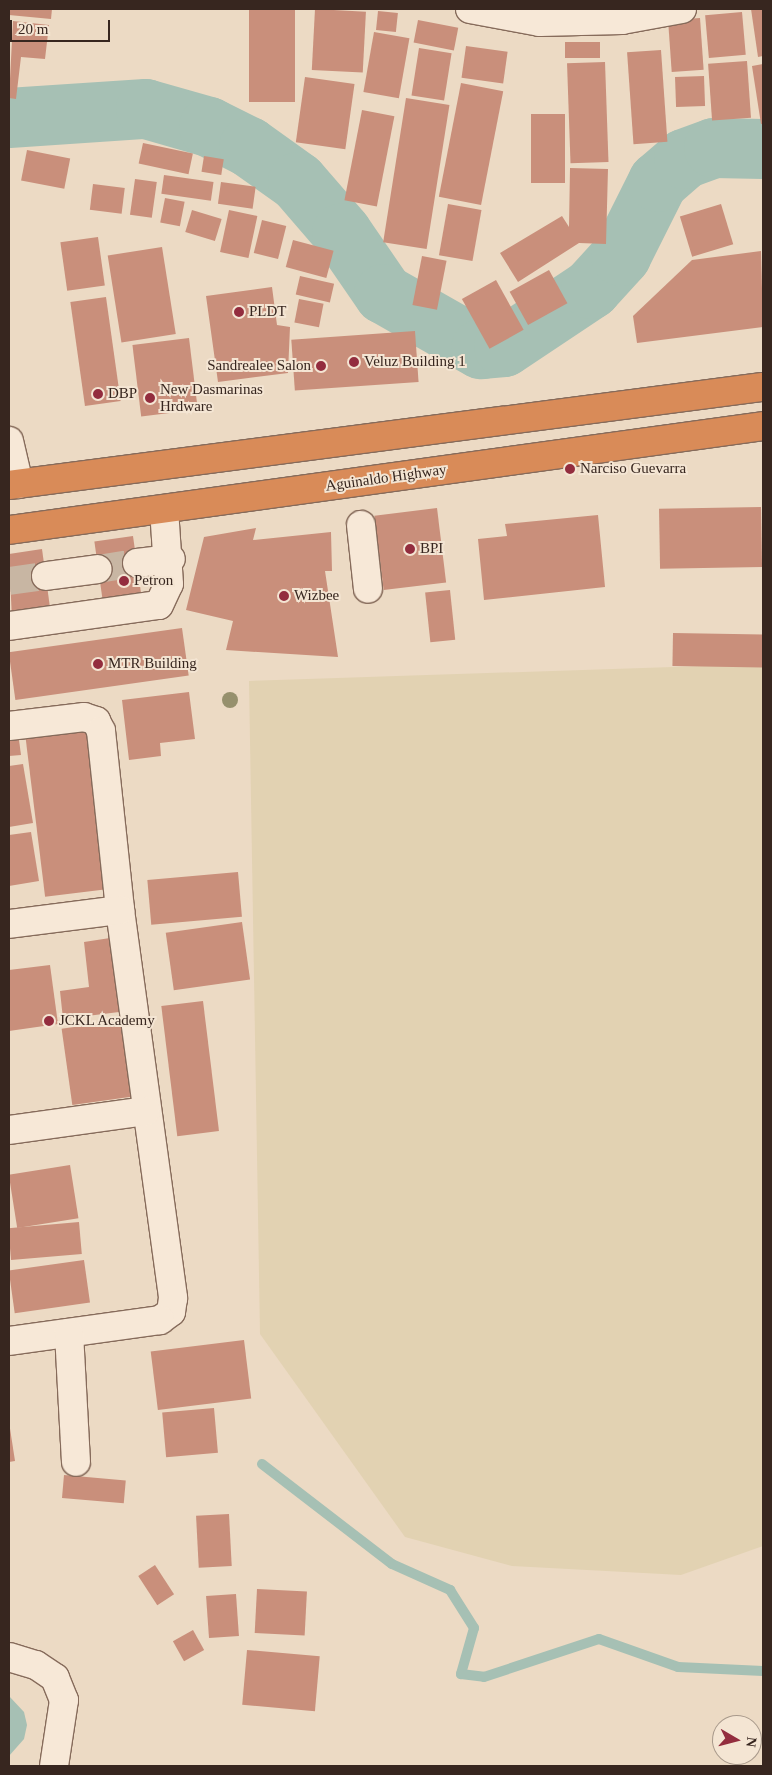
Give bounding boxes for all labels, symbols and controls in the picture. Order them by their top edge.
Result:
scale bar [12,10,112,42]
text: 20 m [18,21,48,37]
place label: PLDT [249,303,286,321]
marker: PLDT [233,306,245,318]
place label: Veluz Building 1 [364,353,466,371]
marker: Veluz Building 1 [348,356,360,368]
place label: Sandrealee Salon [207,357,311,375]
marker: Sandrealee Salon [315,360,327,372]
place label: New Dasmarinas Hrdware [160,380,263,415]
place label: DBP [108,385,137,403]
marker: DBP [92,388,104,400]
marker: New Dasmarinas Hrdware [144,392,156,404]
place label: Narciso Guevarra [580,460,686,478]
street label: Aguinaldo Highway [324,461,448,495]
marker: Narciso Guevarra [564,463,576,475]
place label: BPI [420,540,443,558]
marker: BPI [404,543,416,555]
place label: Petron [134,572,173,590]
marker: Petron [118,575,130,587]
place label: Wizbee [294,587,339,605]
marker: Wizbee [278,590,290,602]
place label: MTR Building [108,655,197,673]
marker: MTR Building [92,658,104,670]
place label: JCKL Academy [59,1012,156,1030]
marker: JCKL Academy [43,1015,55,1027]
north arrow [712,1715,762,1765]
text: N [743,1736,759,1748]

